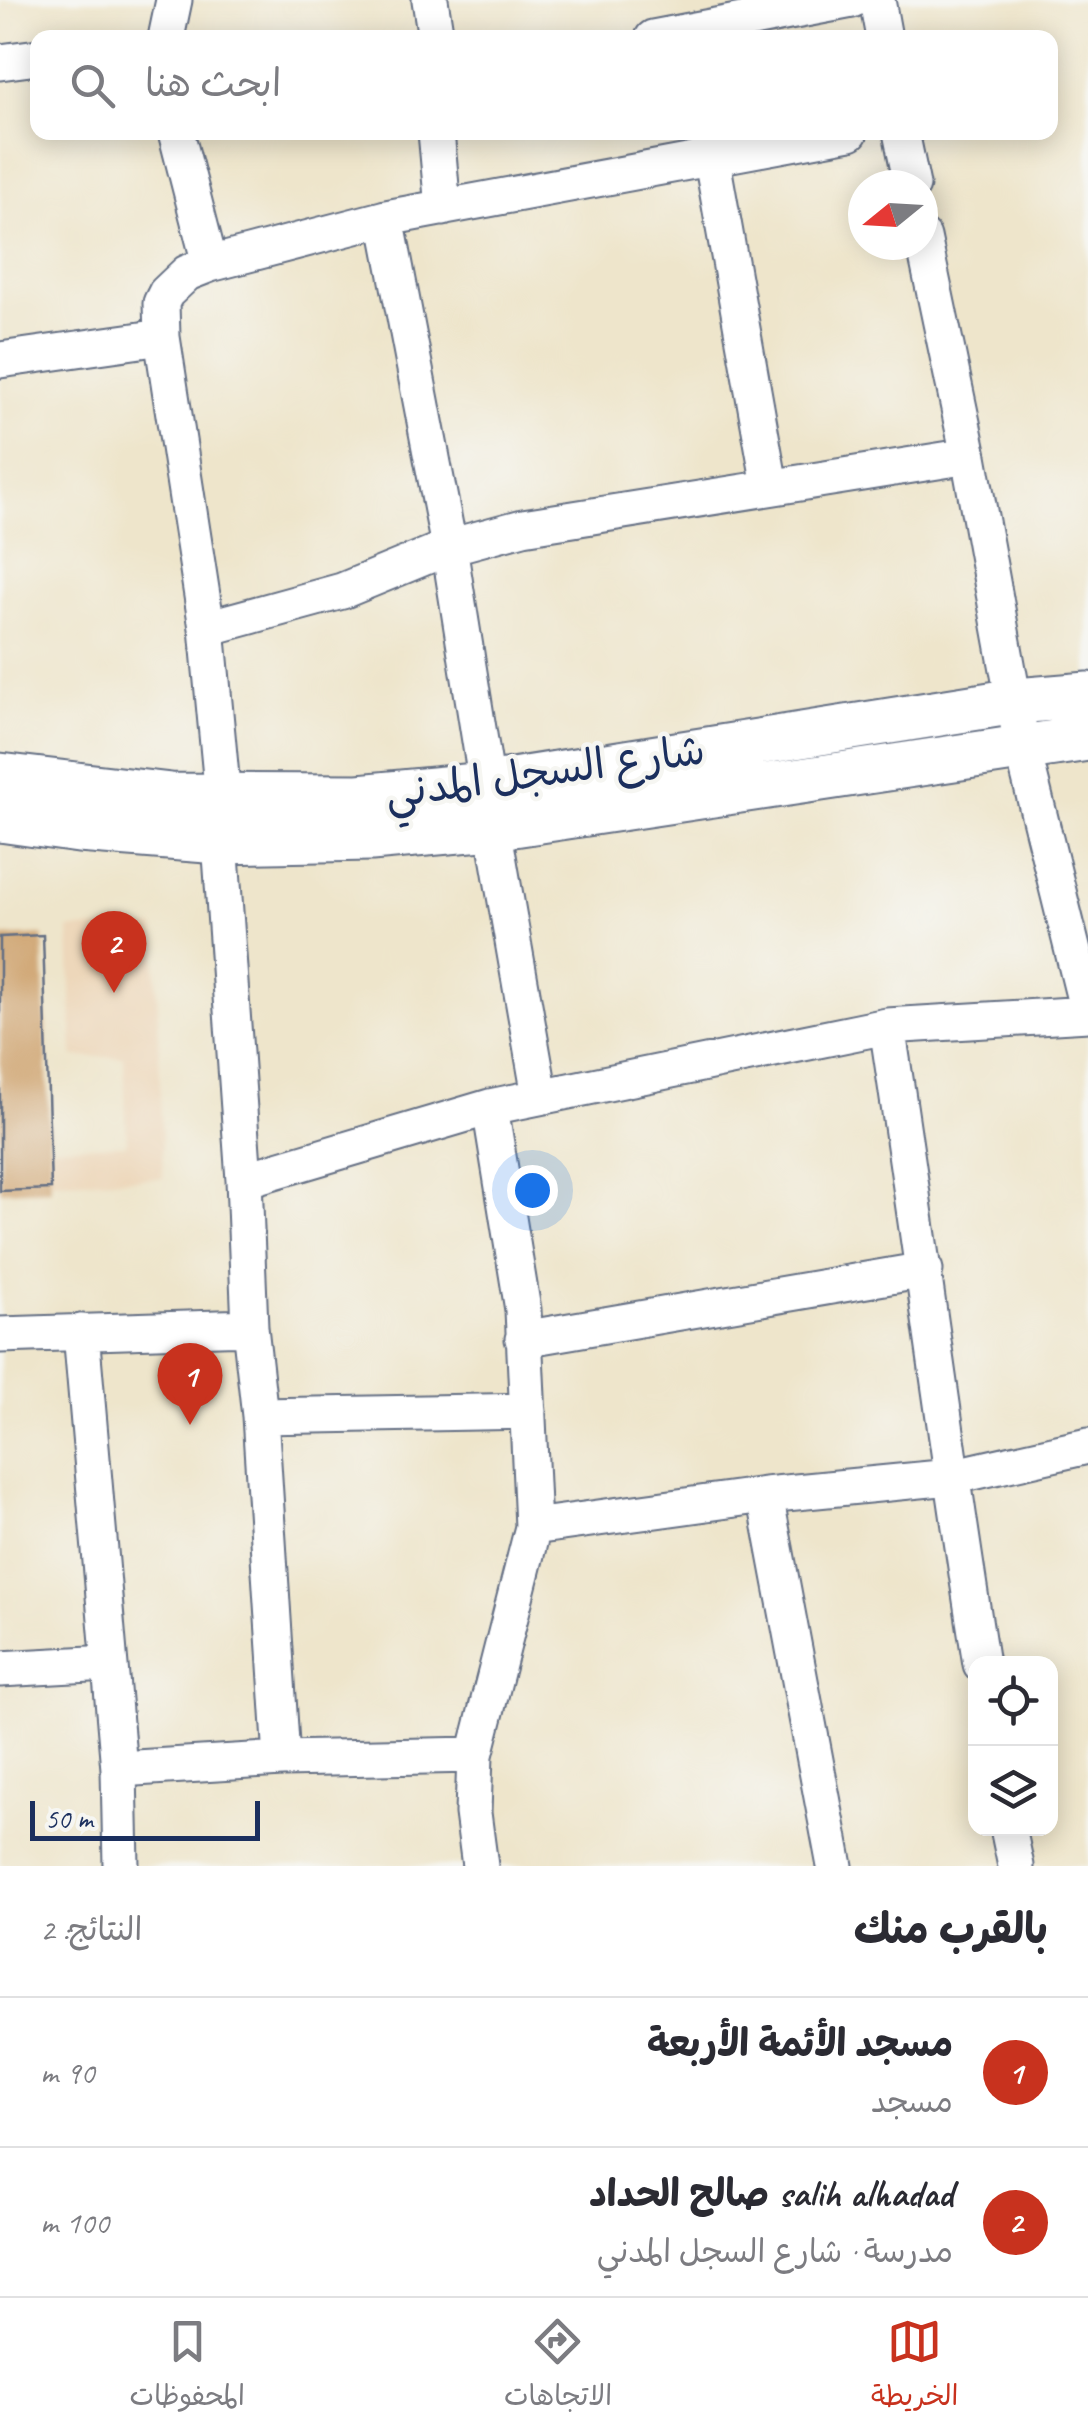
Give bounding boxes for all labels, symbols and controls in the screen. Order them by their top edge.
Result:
search box [30,30,1058,140]
icon: search [65,58,120,113]
text: ابحث هنا [145,60,281,107]
north arrow [848,170,938,260]
street label: شارع السجل المدني [382,723,710,830]
pin: 2 [82,910,146,993]
your location [507,1165,558,1216]
pin: 1 [158,1342,222,1425]
map controls [968,1656,1058,1836]
button: locate [968,1656,1058,1746]
button: layers [968,1746,1058,1836]
scale bar [30,1796,260,1840]
text: 50 m [45,1801,93,1836]
text: بالقرب منك [854,1903,1048,1956]
text: النتائج: 2 [40,1909,142,1950]
text: مسجد الأئمة الأربعة [647,2020,953,2067]
text: 90 m [40,2052,94,2093]
text: 1 [1008,2052,1023,2093]
text: مسجد [871,2081,953,2122]
text: salih alhadad صالح الحداد [589,2170,953,2217]
text: 100 m [40,2202,109,2243]
text: 2 [1008,2202,1023,2243]
text: مدرسة · شارع السجل المدني [597,2231,953,2272]
tab: المحفوظات [130,2314,245,2420]
tab: الاتجاهات [504,2314,612,2420]
tab: الخريطة [871,2314,958,2420]

